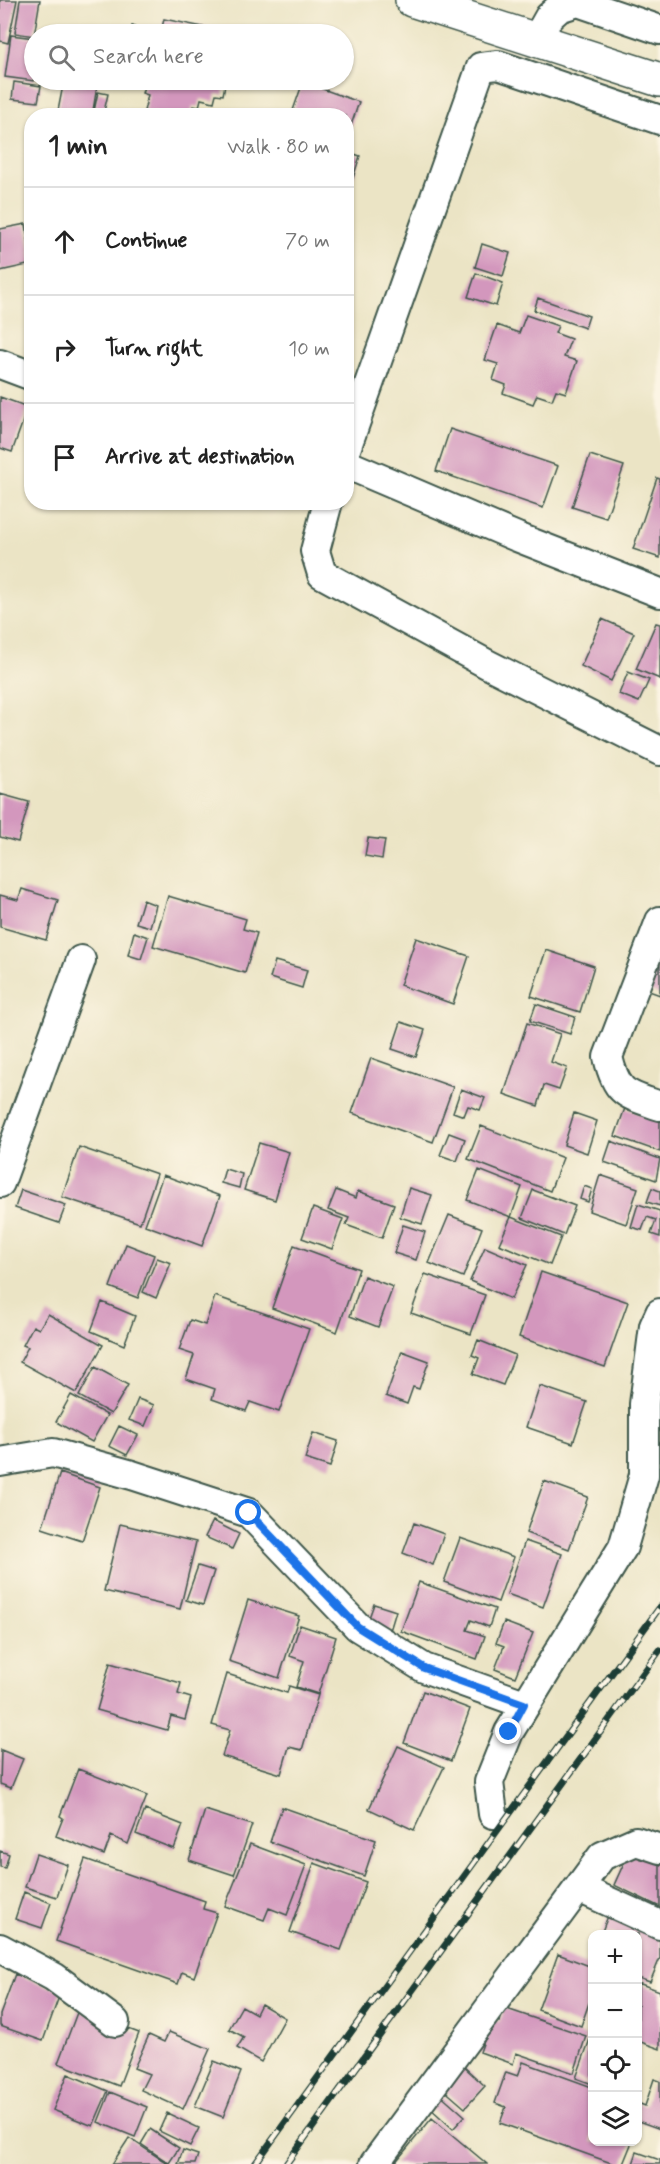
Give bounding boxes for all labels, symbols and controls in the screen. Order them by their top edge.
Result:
search box [24,24,354,90]
icon: search [45,41,78,74]
text: Search here [93,43,204,71]
text: 1 min [48,130,108,164]
text: Walk · 80 m [227,134,330,161]
icon: ahead [48,225,81,258]
text: Continue [105,227,187,255]
text: 70 m [285,228,330,255]
icon: right [48,333,81,366]
text: Turn right [105,335,203,363]
text: 10 m [288,336,330,363]
icon: arrive [48,441,81,474]
text: Arrive at destination [105,443,295,471]
route start [235,1499,261,1525]
route end [495,1718,521,1744]
map controls [588,1930,642,2146]
button: + [588,1930,642,1984]
button: − [588,1984,642,2038]
button: locate [588,2038,642,2092]
button: layers [588,2092,642,2146]

